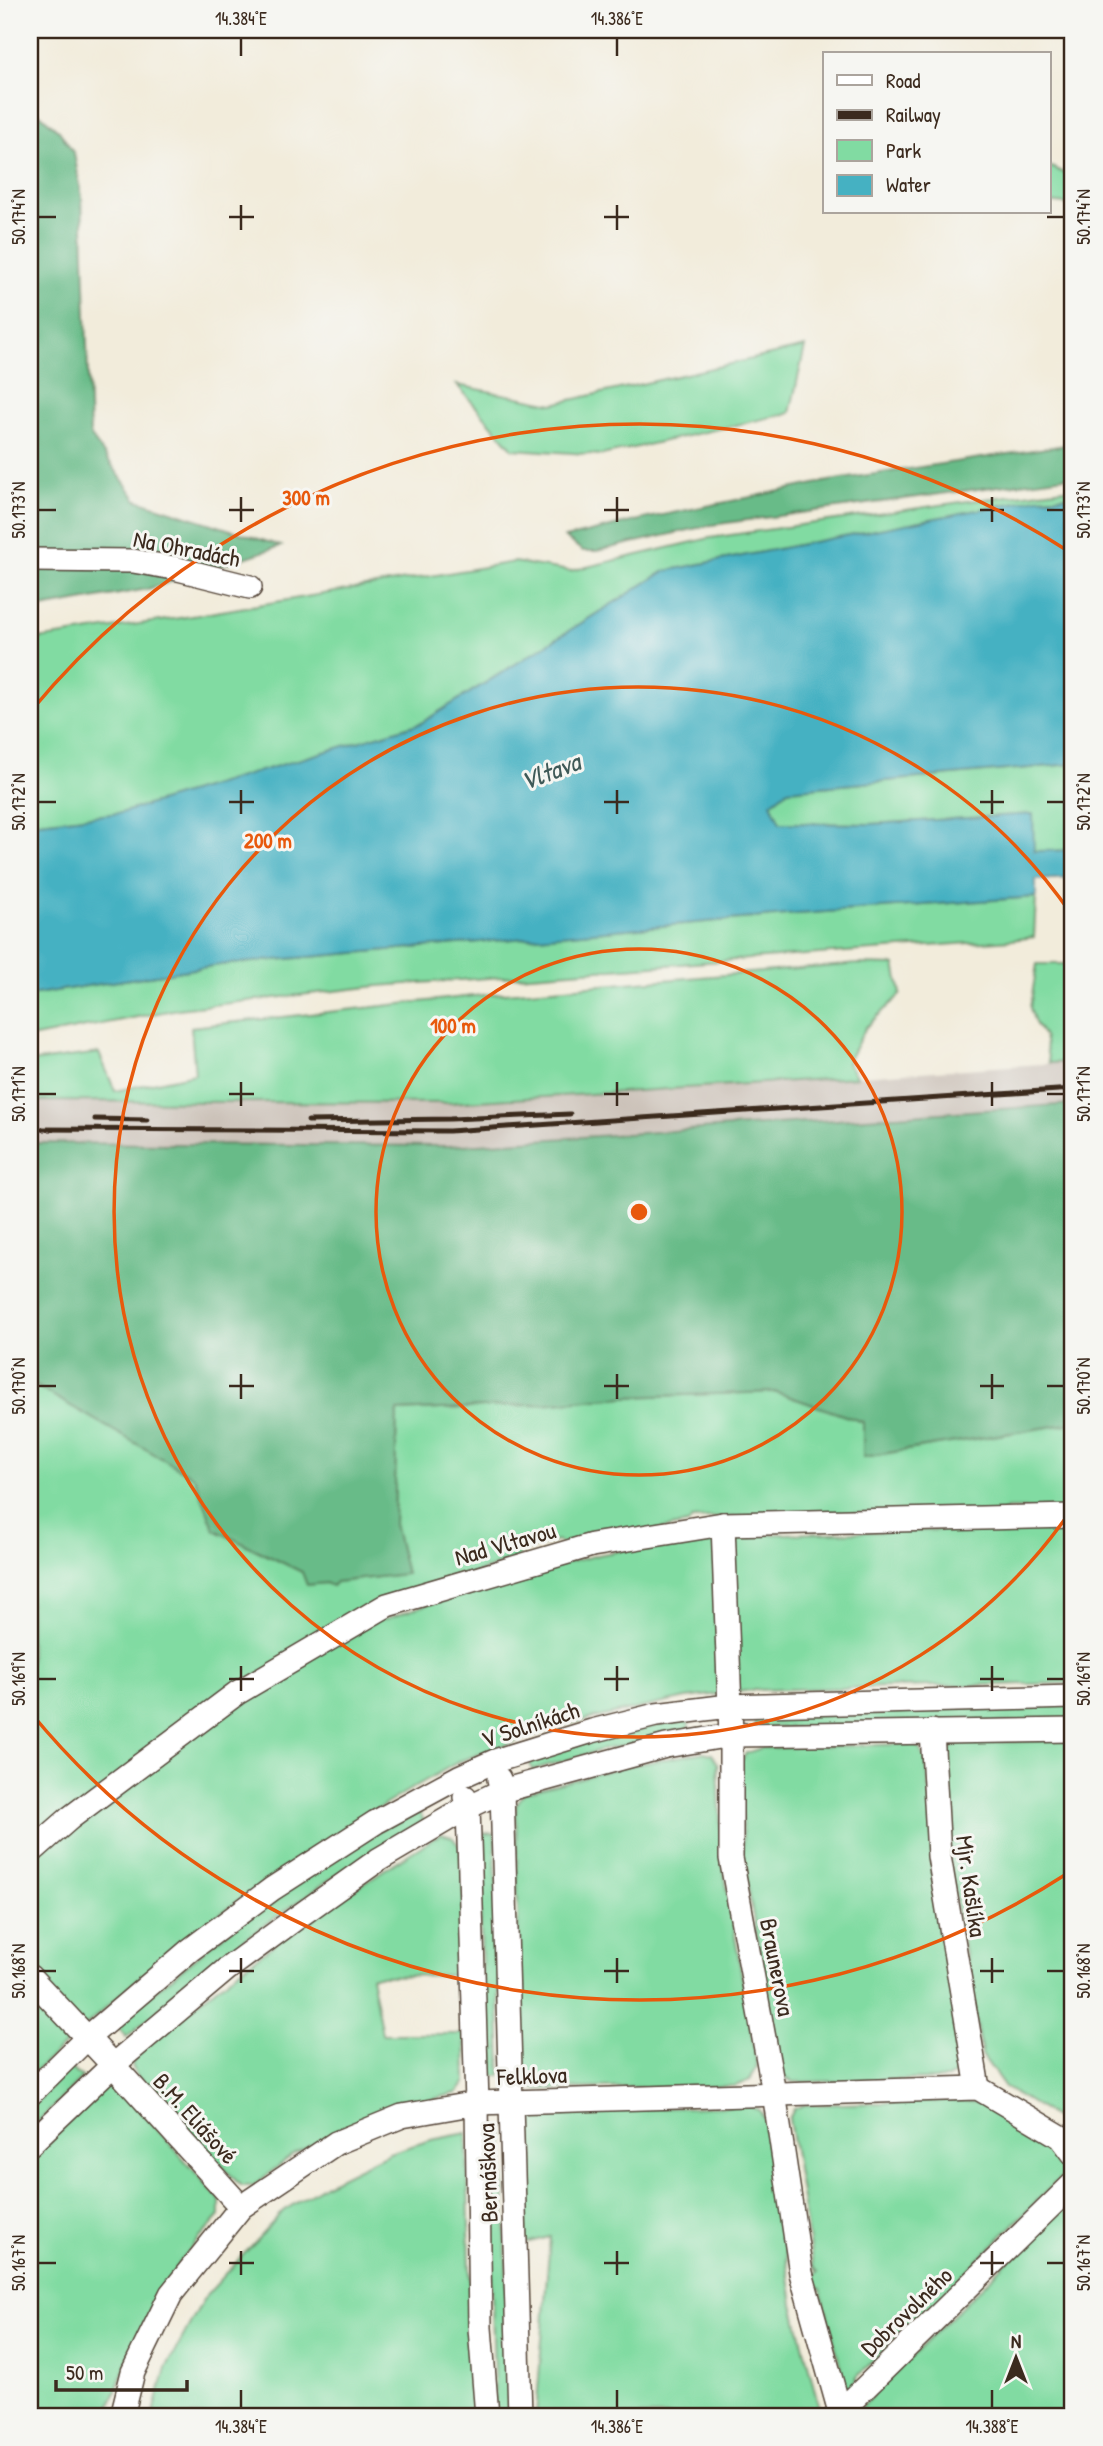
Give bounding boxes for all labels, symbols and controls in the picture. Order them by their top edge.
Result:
text: 14.384°E [215,6,267,31]
text: 14.386°E [591,6,643,31]
legend [823,52,1050,214]
text: Road [886,66,920,95]
text: Railway [886,100,941,129]
text: Park [886,136,921,165]
text: Water [886,170,931,199]
text: 50.174°N [6,189,31,245]
text: 50.174°N [1071,189,1096,245]
text: 50.173°N [6,482,31,538]
text: 50.173°N [1071,482,1096,538]
text: 300 m [282,483,330,512]
street label: Na Ohradách [131,522,243,574]
water label: Vltava [515,743,587,798]
text: 50.172°N [6,773,31,831]
text: 50.172°N [1071,773,1096,831]
text: 200 m [244,826,292,855]
text: 100 m [430,1011,476,1040]
text: 50.171°N [6,1066,31,1122]
text: 50.171°N [1071,1066,1096,1122]
centre of rings [627,1200,651,1224]
text: 50.170°N [6,1358,31,1414]
text: 50.170°N [1071,1358,1096,1414]
street label: Nad Vltavou [451,1513,560,1573]
text: 50.169°N [6,1652,31,1706]
text: 50.169°N [1071,1652,1096,1706]
street label: V Solníkách [477,1693,583,1755]
street label: Mjr. Kašlíka [949,1833,995,1939]
street label: Braunerova [753,1915,803,2019]
text: 50.168°N [6,1944,31,1998]
text: 50.168°N [1071,1944,1096,1998]
street label: Felklova [495,2058,568,2092]
street label: B.M. Eliášové [147,2066,246,2171]
street label: Bernáškova [469,2123,505,2223]
text: 50.167°N [6,2235,31,2291]
text: 50.167°N [1071,2235,1096,2291]
street label: Dobrovolného [853,2259,959,2363]
north arrow [981,2324,1050,2394]
text: N [1011,2328,1021,2354]
scale bar [56,2348,187,2392]
text: 50 m [66,2358,103,2387]
text: 14.384°E [215,2414,267,2439]
text: 14.386°E [591,2414,643,2439]
text: 14.388°E [966,2414,1019,2439]

